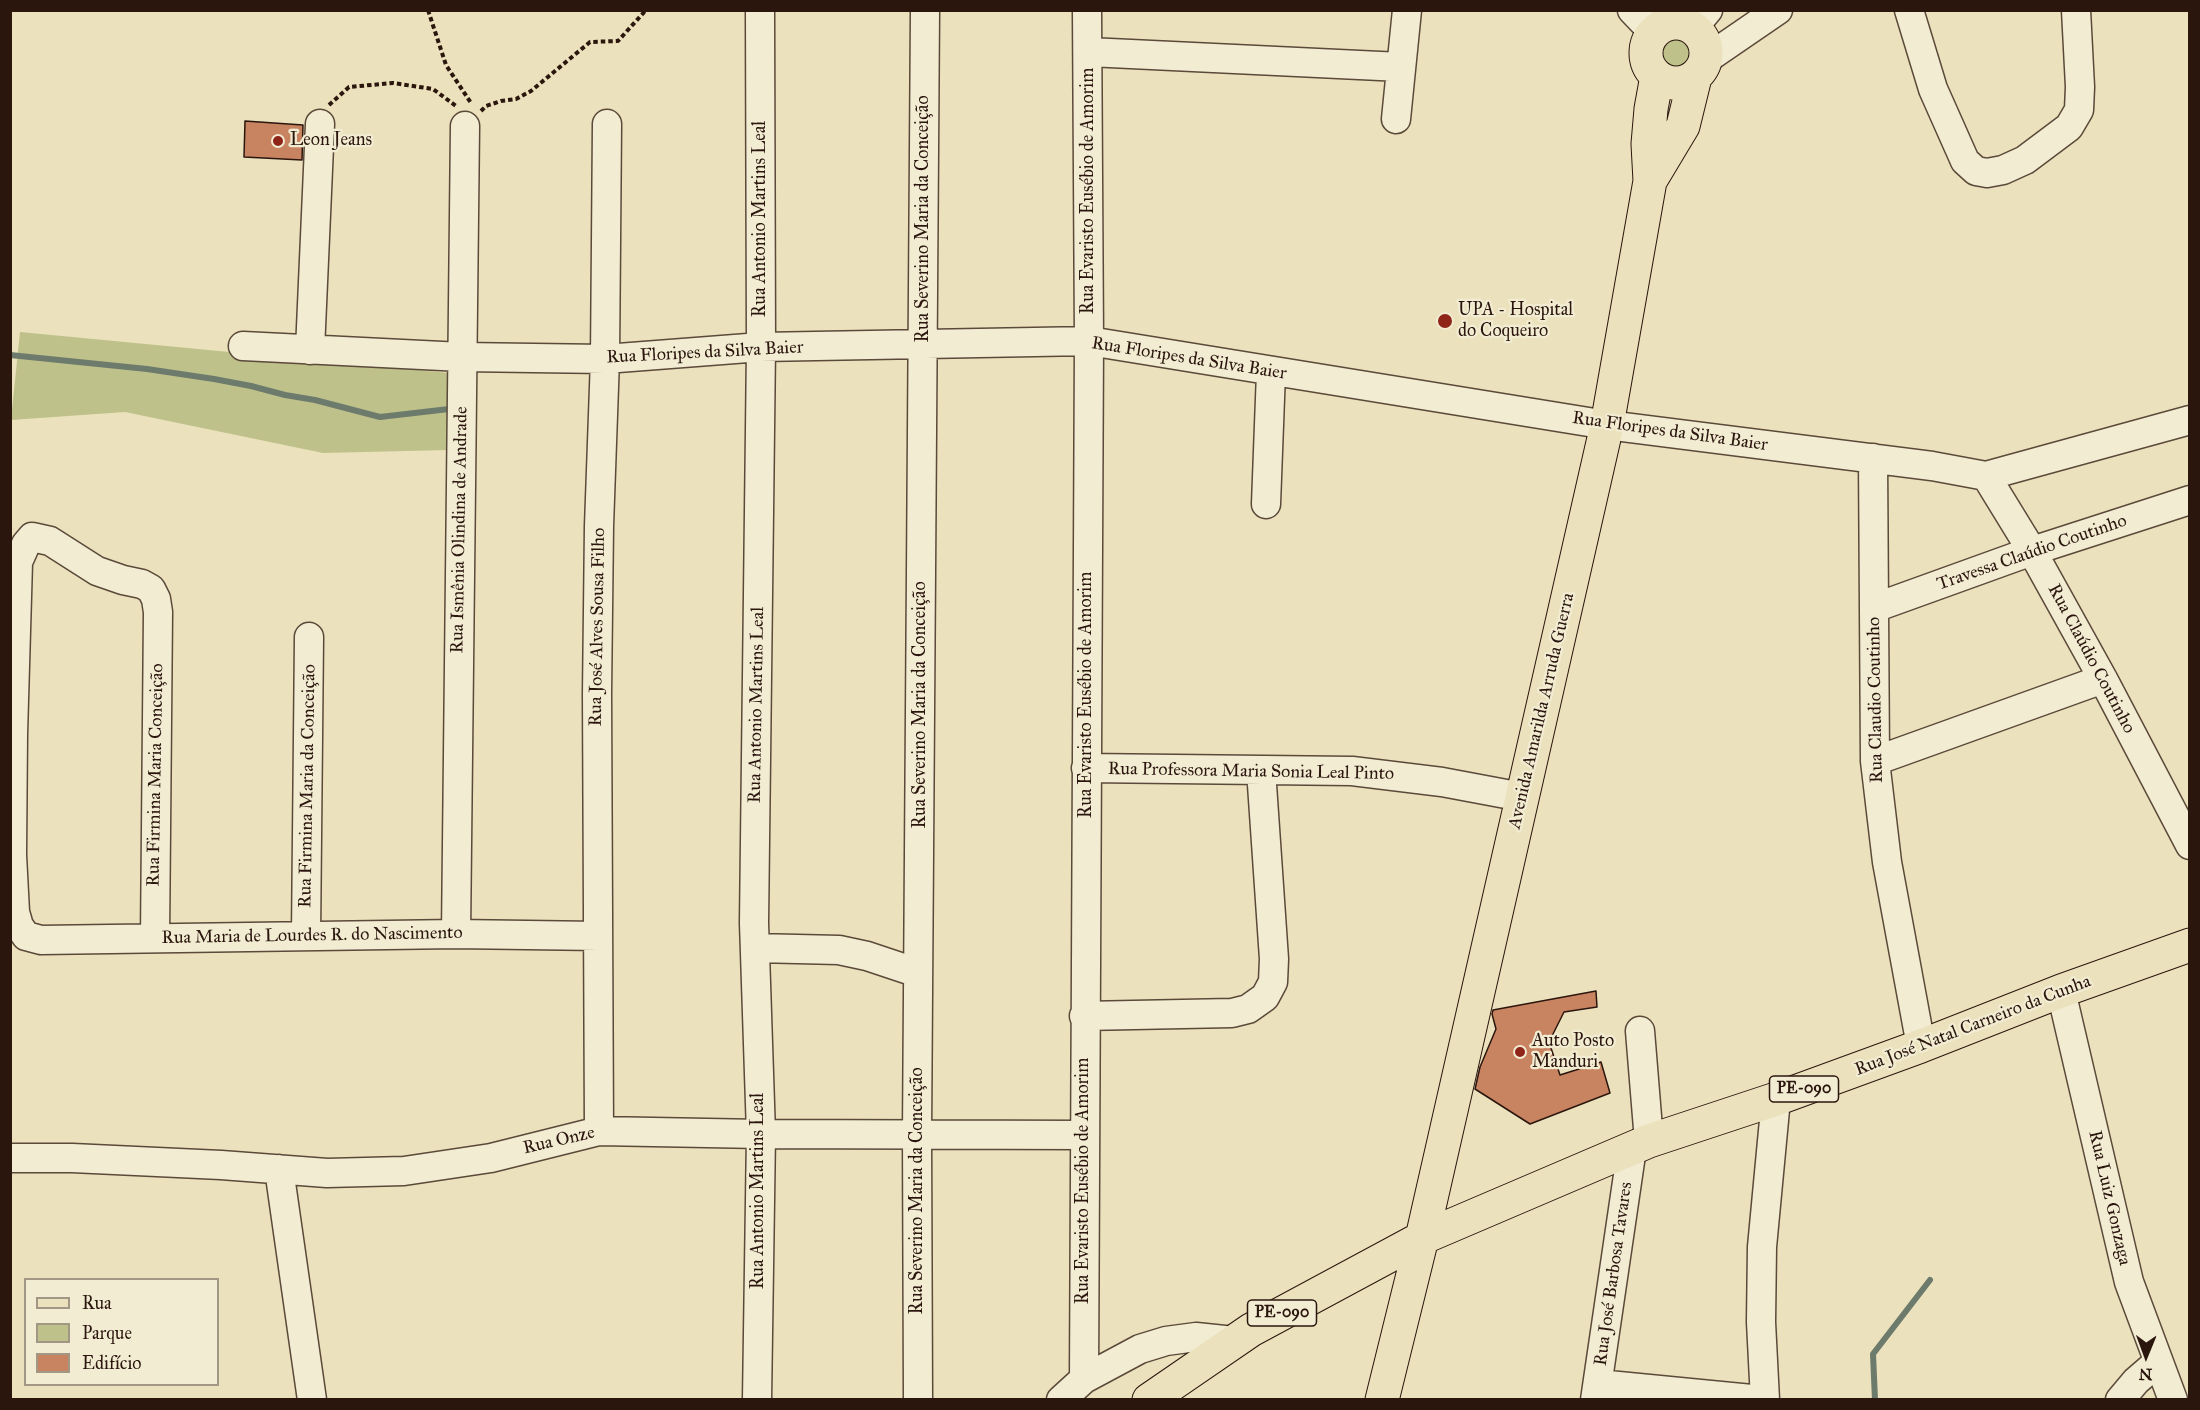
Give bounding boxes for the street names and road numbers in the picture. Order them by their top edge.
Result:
street label: Rua Evaristo Eusébio de Amorim [1078,68,1100,314]
street label: Rua Severino Maria da Conceição [913,95,935,343]
street label: Rua Antonio Martins Leal [750,121,772,317]
street label: Rua Floripes da Silva Baier [1090,333,1288,385]
street label: Rua Floripes da Silva Baier [606,337,804,369]
street label: Rua Ismênia Olindina de Andrade [447,406,473,654]
street label: Rua Floripes da Silva Baier [1571,408,1769,456]
street label: Travessa Claúdio Coutinho [1934,510,2130,596]
street label: Rua José Alves Sousa Filho [585,527,611,727]
street label: Rua Evaristo Eusébio de Amorim [1076,572,1098,818]
street label: Rua Severino Maria da Conceição [910,581,932,829]
street label: Rua Claúdio Coutinho [2042,581,2140,737]
street label: Avenida Amarilda Arruda Guerra [1504,591,1580,831]
street label: Rua Antonio Martins Leal [744,607,770,803]
street label: Rua Claudio Coutinho [1864,617,1888,783]
street label: Rua Firmina Maria Conceição [143,663,169,887]
street label: Rua Firmina Maria da Conceição [295,664,321,908]
street label: Rua Professora Maria Sonia Leal Pinto [1108,759,1394,785]
street label: Rua Maria de Lourdes R. do Nascimento [161,923,463,949]
street label: Rua José Natal Carneiro da Cunha [1852,971,2094,1081]
street label: Rua Evaristo Eusébio de Amorim [1073,1058,1095,1304]
street label: Rua Severino Maria da Conceição [907,1067,929,1315]
road number: PE-090 [1770,1076,1838,1102]
street label: Rua Antonio Martins Leal [748,1093,770,1289]
street label: Rua Onze [521,1122,597,1160]
street label: Rua Luiz Gonzaga [2083,1129,2135,1267]
street label: Rua José Barbosa Tavares [1590,1181,1638,1367]
road number: PE-090 [1248,1300,1316,1326]

